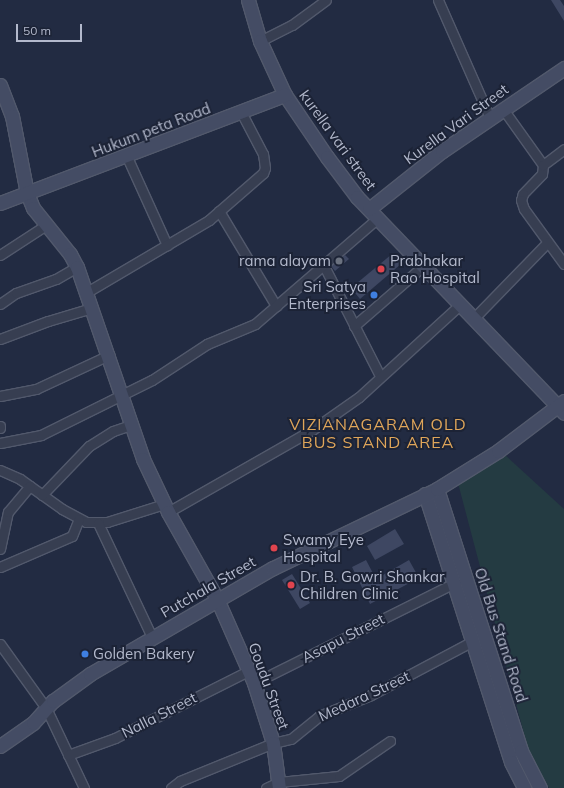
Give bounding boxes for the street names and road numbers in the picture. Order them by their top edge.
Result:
street label: Kurella Vari Street [400,80,512,168]
street label: kurella vari street [296,86,380,194]
street label: Hukum peta Road [89,99,213,161]
street label: Putchala Street [157,553,259,621]
street label: Old Bus Stand Road [471,565,531,705]
street label: Asapu Street [299,609,387,667]
street label: Goudu Street [245,640,293,732]
street label: Medara Street [315,667,413,725]
street label: Nalla Street [118,688,200,742]

